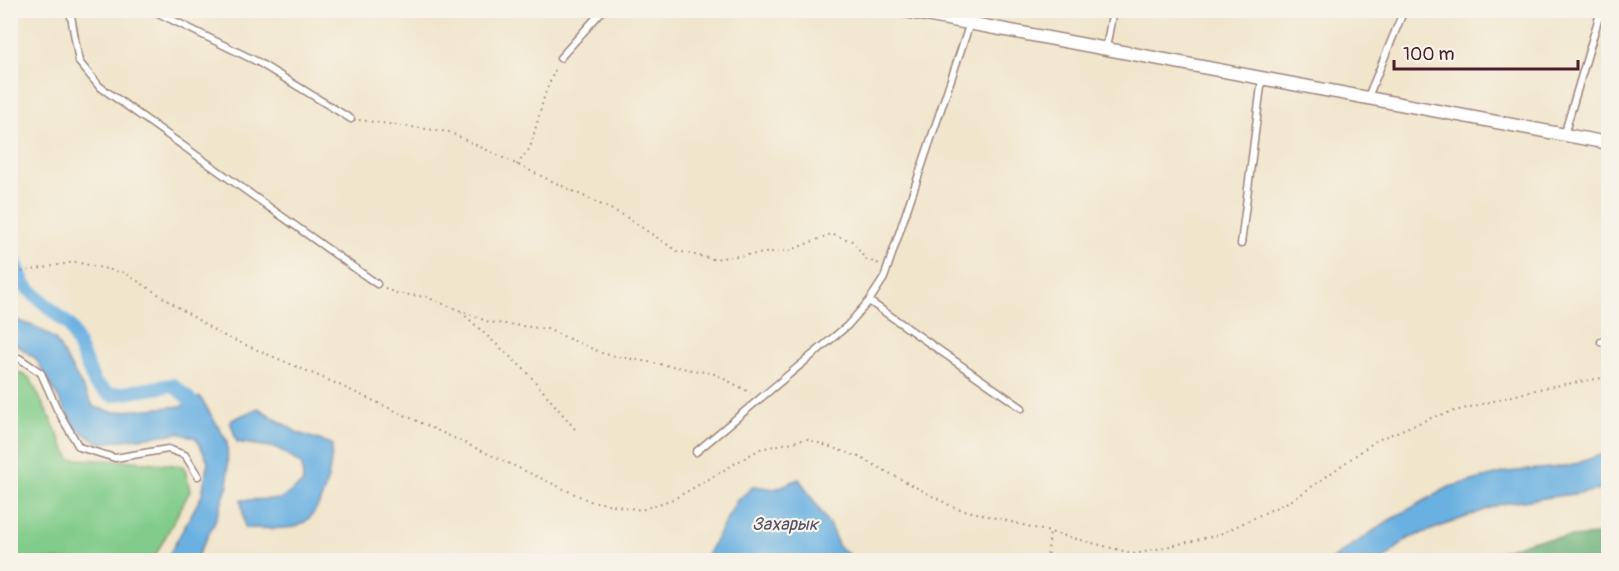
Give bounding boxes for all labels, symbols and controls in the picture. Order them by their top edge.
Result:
scale bar [1394,33,1578,71]
text: 100 m [1403,43,1455,66]
water label: Захарык [752,513,820,536]

